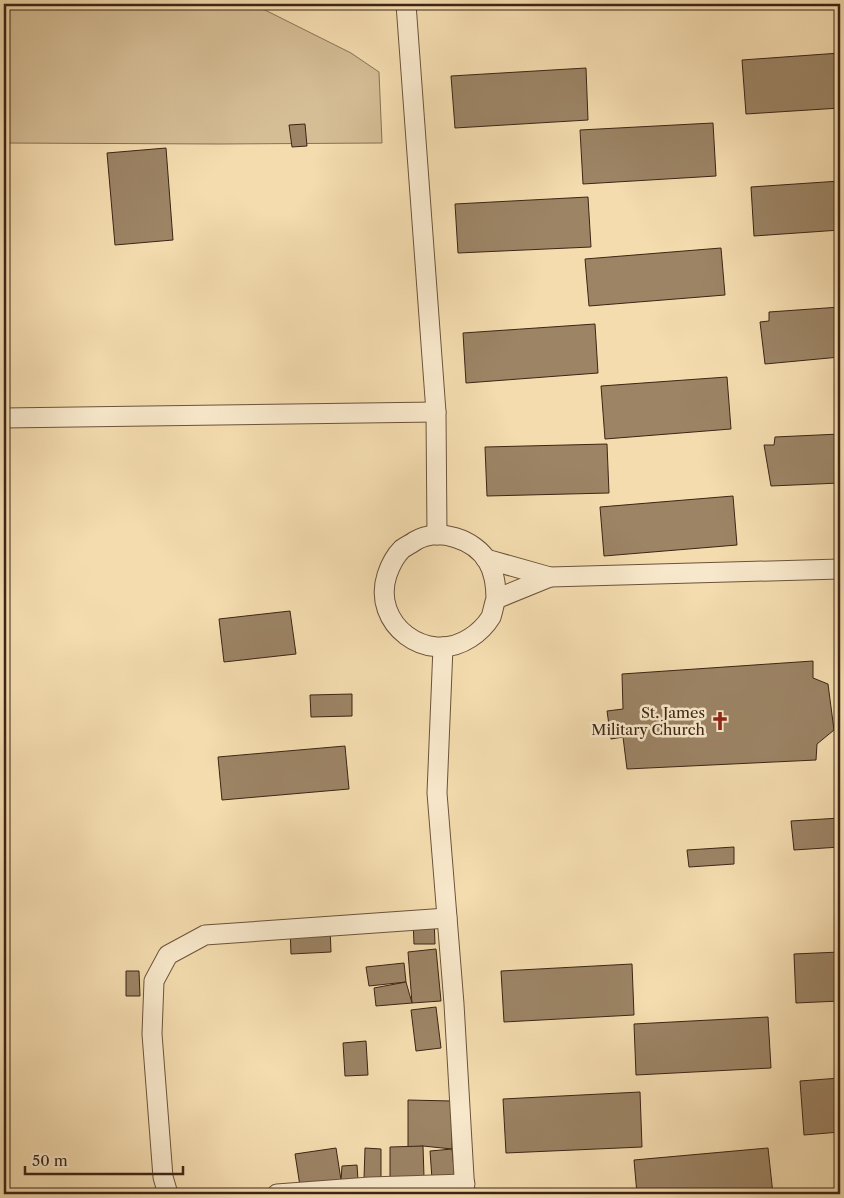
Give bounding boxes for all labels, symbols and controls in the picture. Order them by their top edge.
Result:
place label: St. James Military Church [591,703,706,739]
church icon: St. James Military Church [709,710,731,732]
scale bar [25,1143,182,1175]
text: 50 m [32,1151,68,1170]

